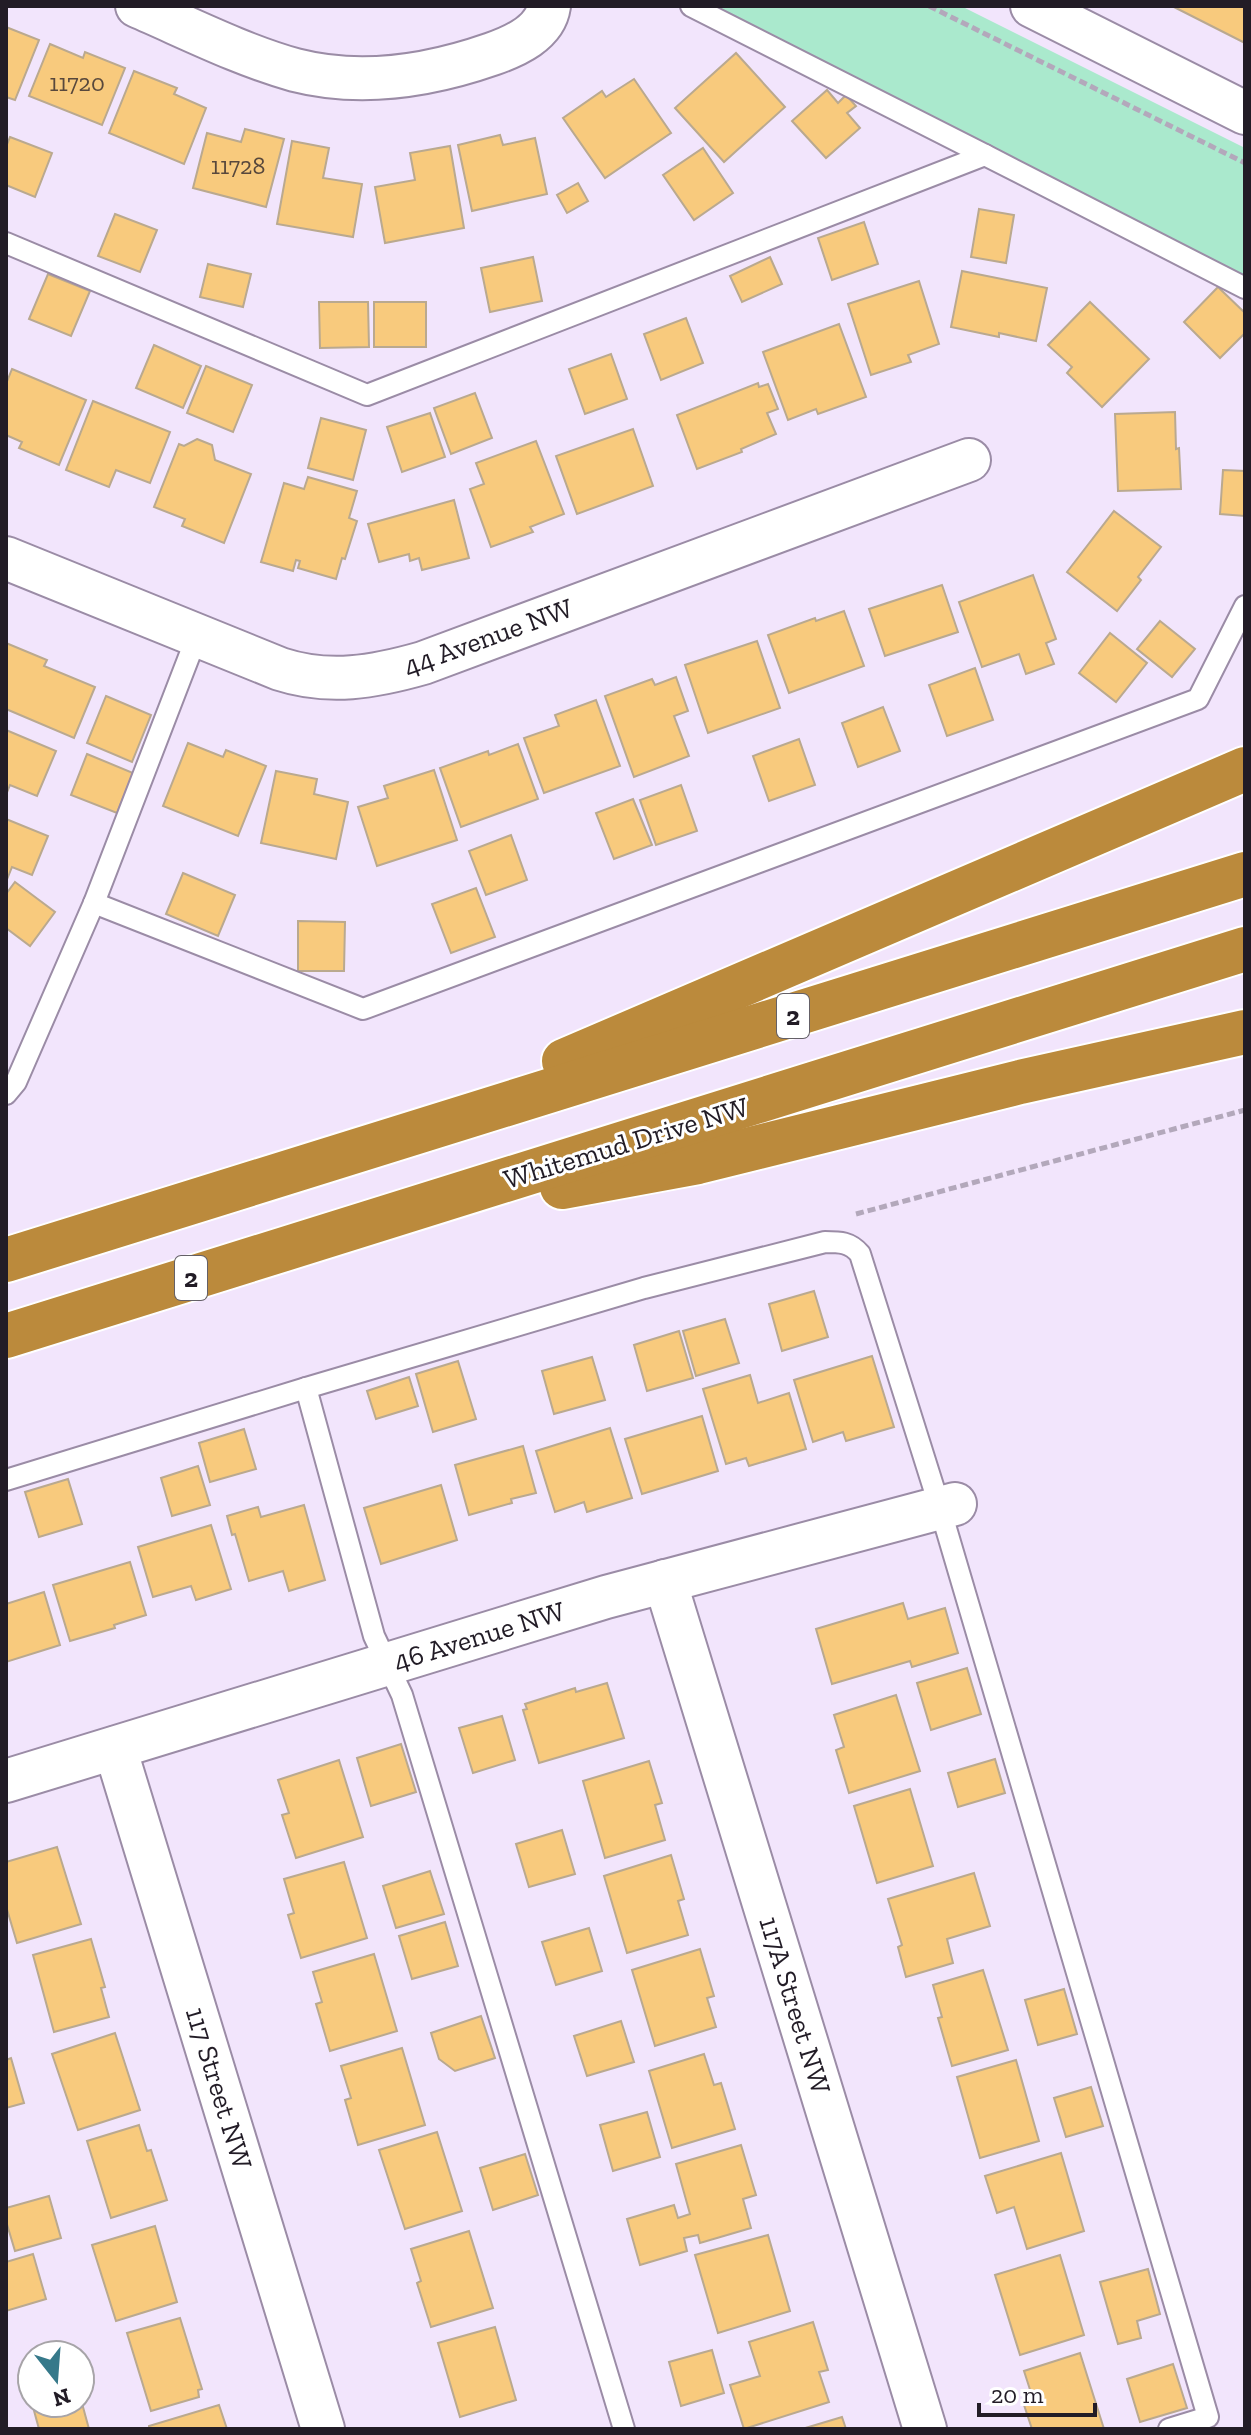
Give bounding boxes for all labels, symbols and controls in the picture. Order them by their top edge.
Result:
house number: 11720 [49,68,105,97]
house number: 11728 [211,151,265,180]
street label: 44 Avenue NW [399,591,578,683]
road number: 2 [777,994,809,1038]
street label: Whitemud Drive NW [500,1090,753,1196]
road number: 2 [175,1256,207,1300]
street label: 46 Avenue NW [389,1594,569,1678]
street label: 117A Street NW [752,1912,838,2099]
street label: 117 Street NW [179,2003,260,2174]
north arrow [16,2339,96,2419]
scale bar [979,2367,1095,2417]
text: 20 m [991,2380,1044,2409]
text: N [49,2382,74,2413]

